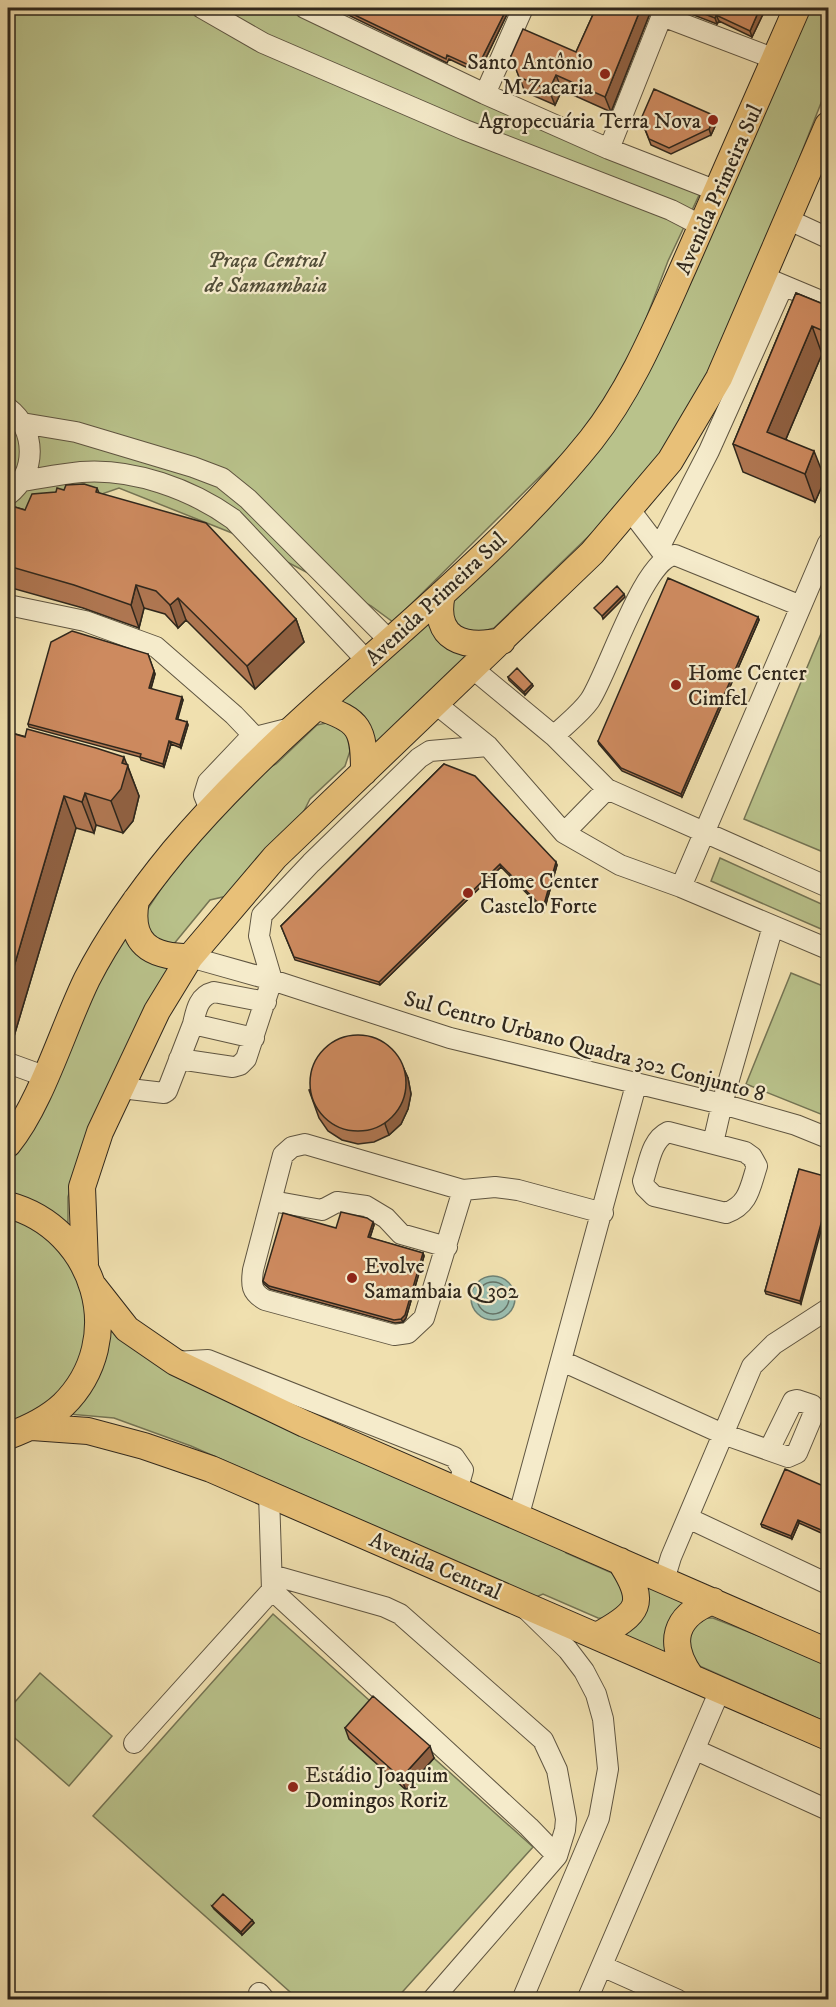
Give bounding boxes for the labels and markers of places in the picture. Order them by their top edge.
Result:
place label: Santo Antônio M.Zacaria [467,49,594,101]
marker: Santo Antônio M.Zacaria [598,67,612,81]
place label: Agropecuária Terra Nova [479,108,702,135]
marker: Agropecuária Terra Nova [706,113,720,127]
place label: Home Center Cimfel [688,660,807,712]
marker: Home Center Cimfel [669,678,683,692]
place label: Home Center Castelo Forte [480,868,599,920]
marker: Home Center Castelo Forte [461,886,475,900]
place label: Evolve Samambaia Q 302 [364,1253,519,1305]
marker: Evolve Samambaia Q 302 [345,1271,359,1285]
place label: Estádio Joaquim Domingos Roriz [305,1762,448,1814]
marker: Estádio Joaquim Domingos Roriz [286,1780,300,1794]

